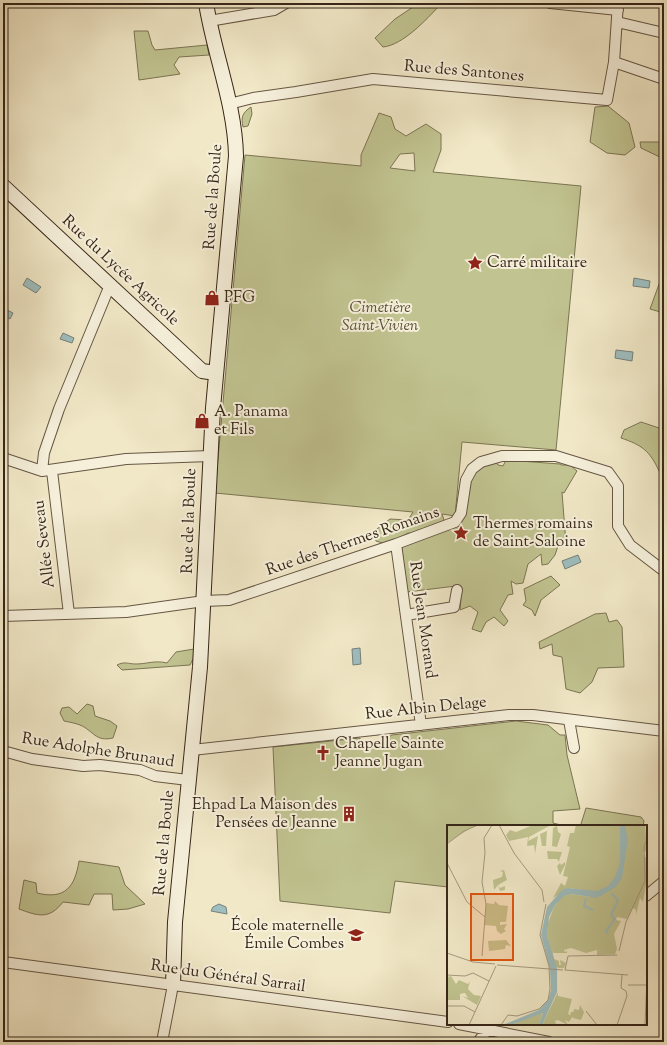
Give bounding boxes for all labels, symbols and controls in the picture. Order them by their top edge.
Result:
street label: Rue des Santones [403,55,525,89]
street label: Rue de la Boule [199,143,229,251]
street label: Rue du Lycée Agricole [56,210,184,332]
place label: Carré militaire [487,252,587,275]
place icon: Carré militaire [466,254,484,272]
place label: PFG [224,287,255,310]
shop icon: PFG [203,289,221,307]
park label: Cimetière Saint-Vivien [342,297,419,338]
place label: A. Panama et Fils [214,401,289,442]
shop icon: A. Panama et Fils [193,412,211,430]
street label: Rue de la Boule [177,468,203,574]
street label: Allée Seveau [28,499,62,589]
street label: Rue des Thermes Romains [263,502,443,582]
place label: Thermes romains de Saint-Saloine [473,513,593,554]
place icon: Thermes romains de Saint-Saloine [452,524,470,542]
street label: Rue Jean Morand [402,560,442,680]
street label: Rue Albin Delage [364,691,488,727]
street label: Rue Adolphe Brunaud [20,728,176,774]
place label: Chapelle Sainte Jeanne Jugan [334,733,444,774]
church icon: Chapelle Sainte Jeanne Jugan [314,744,332,762]
street label: Rue de la Boule [149,789,181,897]
place label: Ehpad La Maison des Pensées de Jeanne [192,794,337,835]
building icon: Ehpad La Maison des Pensées de Jeanne [340,805,358,823]
inset map [447,825,647,1025]
place label: École maternelle Émile Combes [231,915,344,956]
school or university icon: École maternelle Émile Combes [347,926,365,944]
street label: Rue du Général Sarrail [149,955,307,999]

